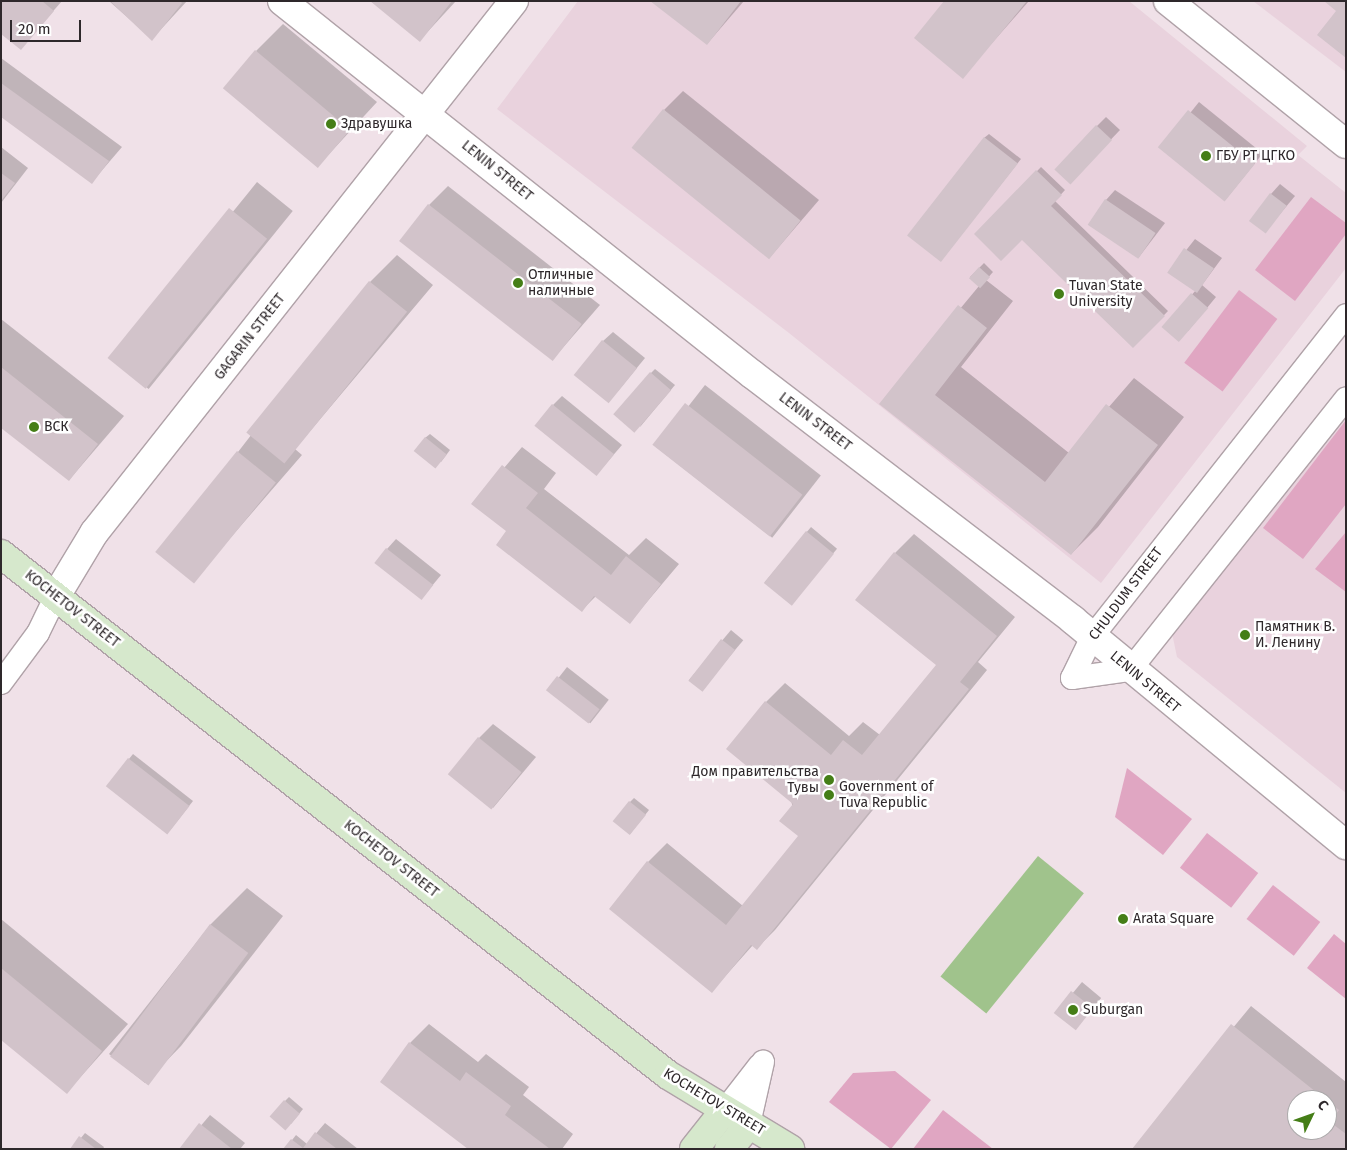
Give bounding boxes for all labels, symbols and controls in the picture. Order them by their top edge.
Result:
scale bar [12,10,84,42]
text: 20 m [18,20,51,38]
place label: Здравушка [341,116,412,132]
marker: Здравушка [325,118,337,130]
street label: LENIN STREET [458,137,536,205]
place label: ГБУ РТ ЦГКО [1216,148,1295,164]
marker: ГБУ РТ ЦГКО [1200,150,1212,162]
place label: Отличные наличные [528,267,594,300]
marker: Отличные наличные [512,277,524,289]
place label: Tuvan State University [1069,278,1143,310]
marker: Tuvan State University [1053,288,1065,300]
street label: GAGARIN STREET [211,291,289,383]
street label: LENIN STREET [775,389,855,455]
place label: ВСК [44,419,69,435]
marker: ВСК [28,421,40,433]
street label: CHULDUM STREET [1086,544,1166,644]
street label: KOCHETOV STREET [21,567,123,651]
place label: Памятник В. И. Ленину [1255,619,1335,652]
marker: Памятник В. И. Ленину [1239,629,1251,641]
street label: LENIN STREET [1106,648,1184,716]
place label: Дом правительства Тувы [692,764,819,796]
marker: Дом правительства Тувы [823,774,835,786]
place label: Government of Tuva Republic [839,779,933,812]
marker: Government of Tuva Republic [823,789,835,801]
street label: KOCHETOV STREET [340,817,442,901]
place label: Arata Square [1133,911,1214,927]
marker: Arata Square [1117,913,1129,925]
place label: Suburgan [1083,1002,1143,1018]
marker: Suburgan [1067,1004,1079,1016]
street label: KOCHETOV STREET [660,1065,768,1139]
north arrow [1287,1090,1337,1140]
text: С [1314,1097,1332,1114]

